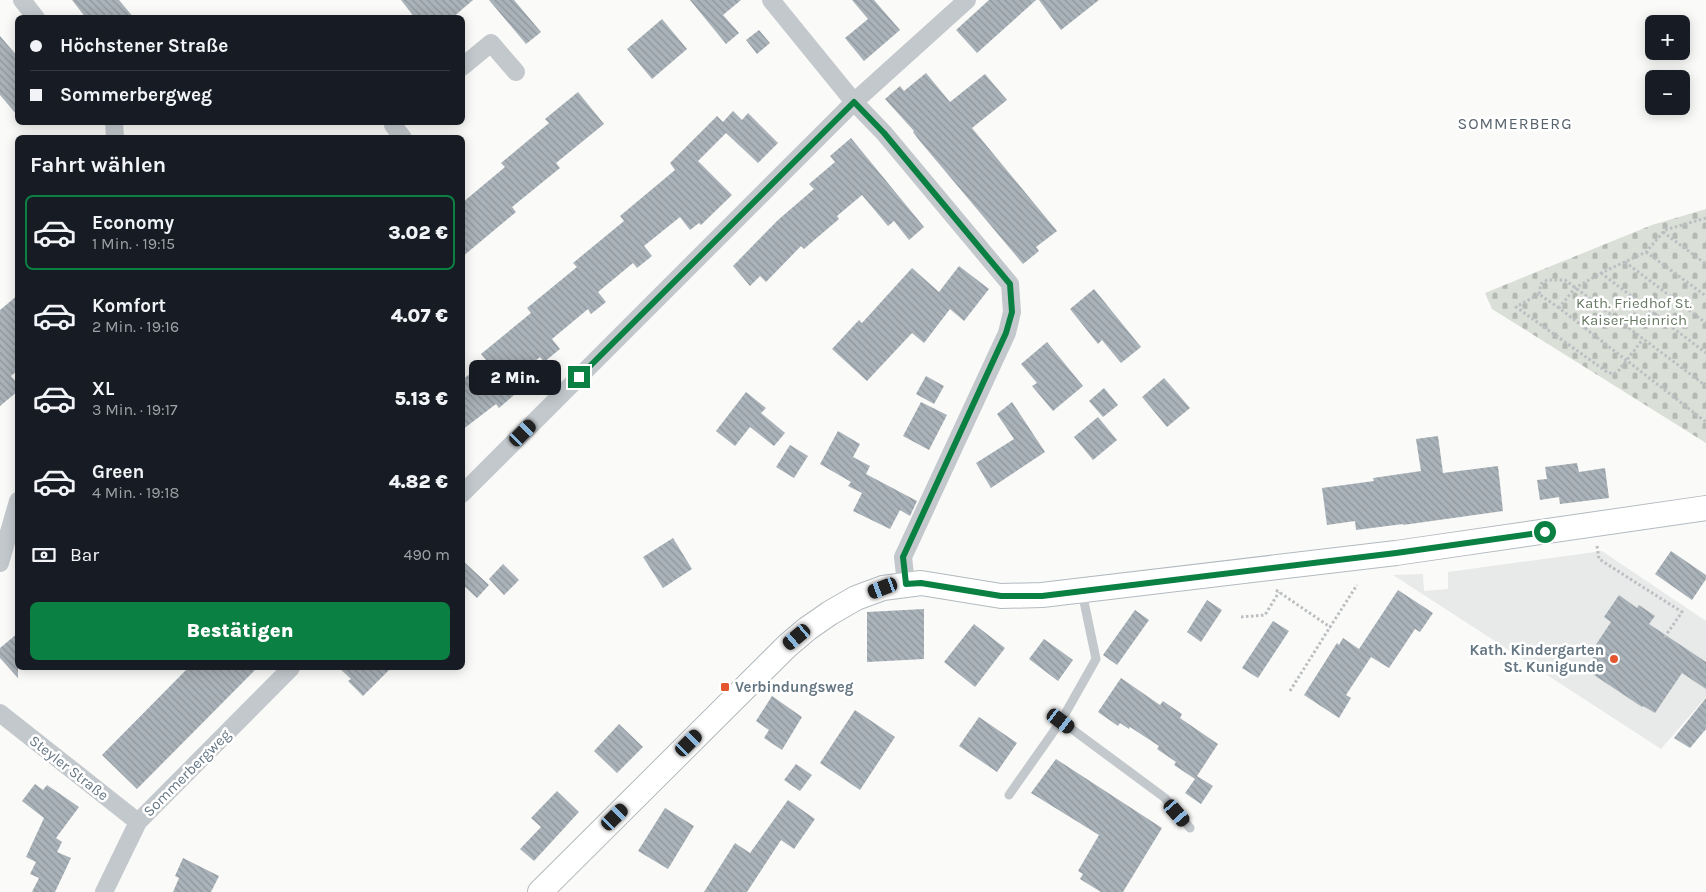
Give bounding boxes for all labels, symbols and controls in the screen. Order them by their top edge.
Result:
map controls [1645,15,1690,115]
button: + [1645,15,1690,60]
text: Höchstener Straße [60,35,228,57]
button: − [1645,70,1690,115]
text: Sommerbergweg [60,84,212,106]
district label: SOMMERBERG [1458,114,1572,133]
text: Fahrt wählen [30,152,166,178]
icon: car [32,210,77,255]
text: Economy [92,212,174,234]
text: 3.02 € [388,222,448,244]
text: 1 Min. · 19:15 [92,234,175,253]
icon: car [32,293,77,338]
park label: Kath. Friedhof St. Kaiser-Heinrich [1576,294,1692,329]
text: Komfort [92,295,166,317]
text: 4.07 € [391,305,448,327]
text: 2 Min. · 19:16 [92,317,179,336]
callout: 2 Min. [469,360,562,394]
route end [568,366,590,388]
text: 2 Min. [491,368,539,387]
icon: car [32,376,77,421]
text: XL [92,378,114,400]
text: 5.13 € [394,388,448,410]
text: 3 Min. · 19:17 [92,400,178,419]
car [507,417,538,449]
icon: car [32,459,77,504]
text: Green [92,461,144,483]
text: 4.82 € [389,471,448,493]
text: 4 Min. · 19:18 [92,483,179,502]
route start [1534,521,1556,543]
icon: cash [30,541,58,569]
text: Bar [70,544,99,566]
text: 490 m [404,545,450,564]
car [866,576,899,600]
button: Bestätigen [30,602,450,660]
car [780,622,813,652]
place label: Kath. Kindergarten St. Kunigunde [1470,641,1604,676]
marker: Kath. Kindergarten St. Kunigunde [1608,653,1620,665]
place label: Verbindungsweg [735,678,854,696]
marker: Verbindungsweg [719,681,731,693]
car [1044,706,1077,736]
street label: Sommerbergweg [140,725,235,820]
car [673,727,704,759]
street label: Steyler Straße [26,731,112,805]
car [1161,797,1192,829]
car [599,801,630,833]

